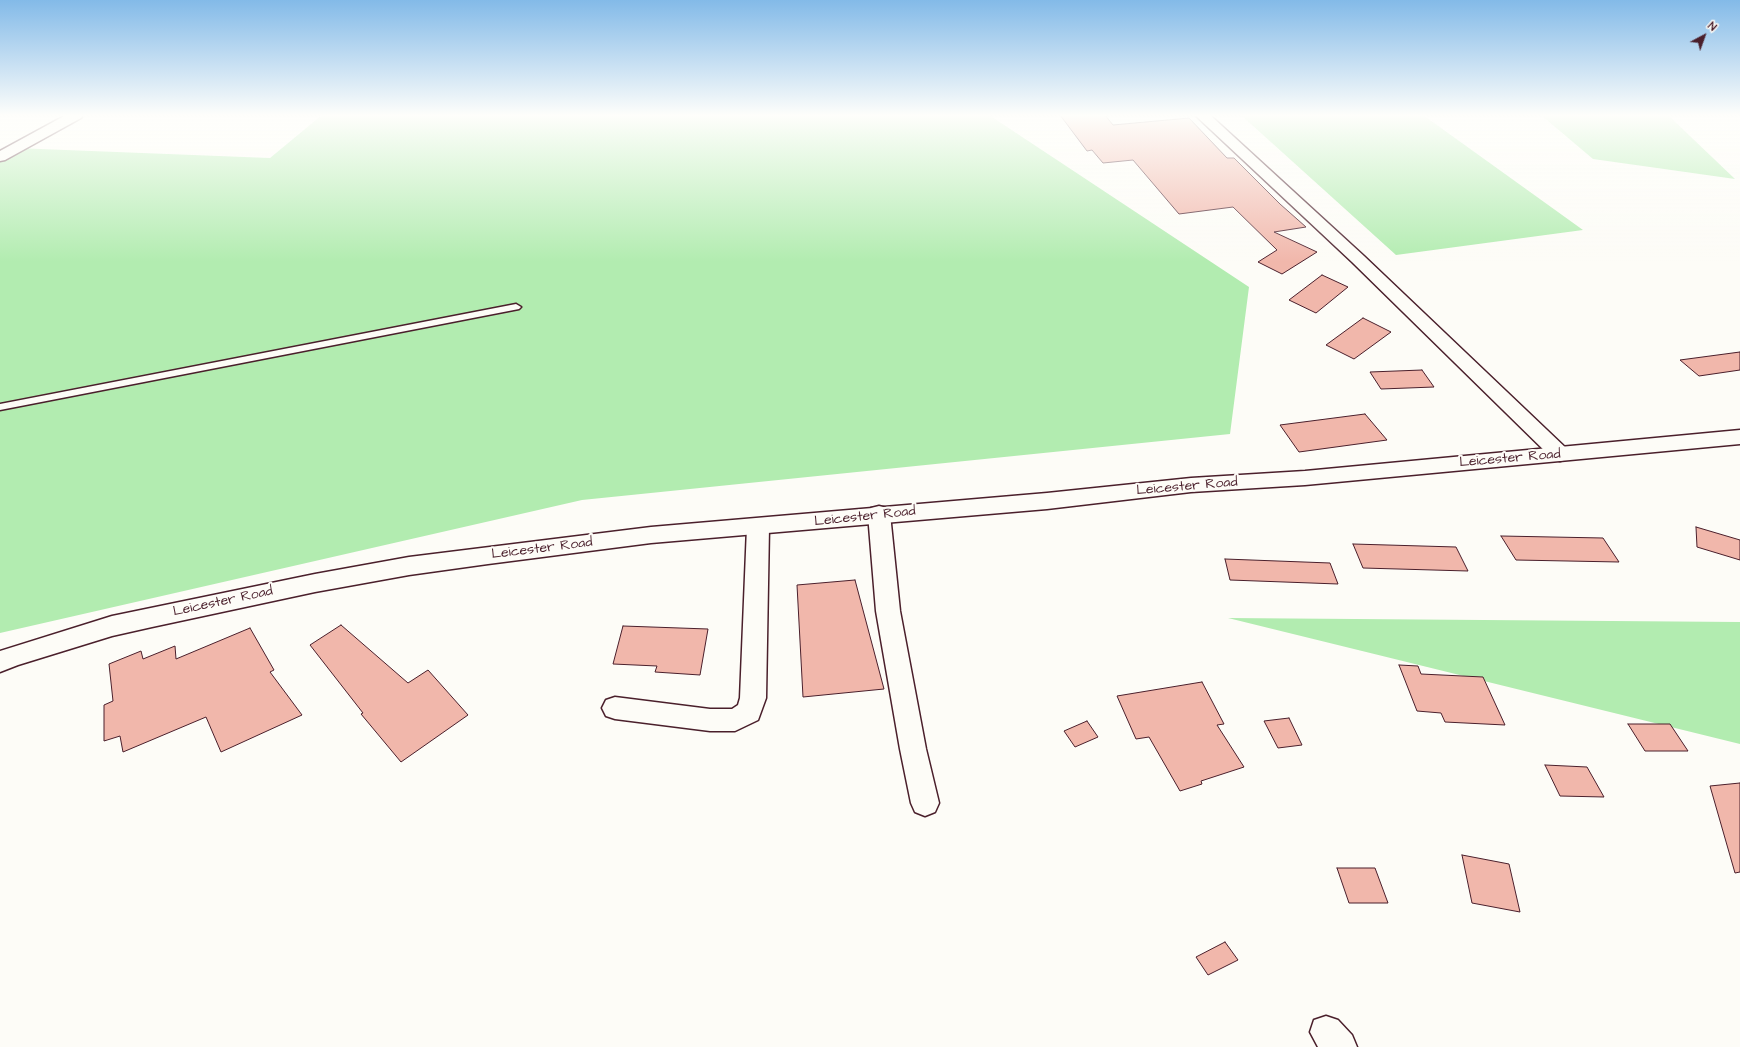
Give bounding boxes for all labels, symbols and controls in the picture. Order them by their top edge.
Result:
north arrow [1684,16,1724,56]
text: N [1705,19,1720,34]
street label: Leicester Road [1459,446,1561,472]
street label: Leicester Road [1136,474,1238,500]
street label: Leicester Road [814,503,916,531]
street label: Leicester Road [491,534,593,564]
street label: Leicester Road [172,583,274,621]

